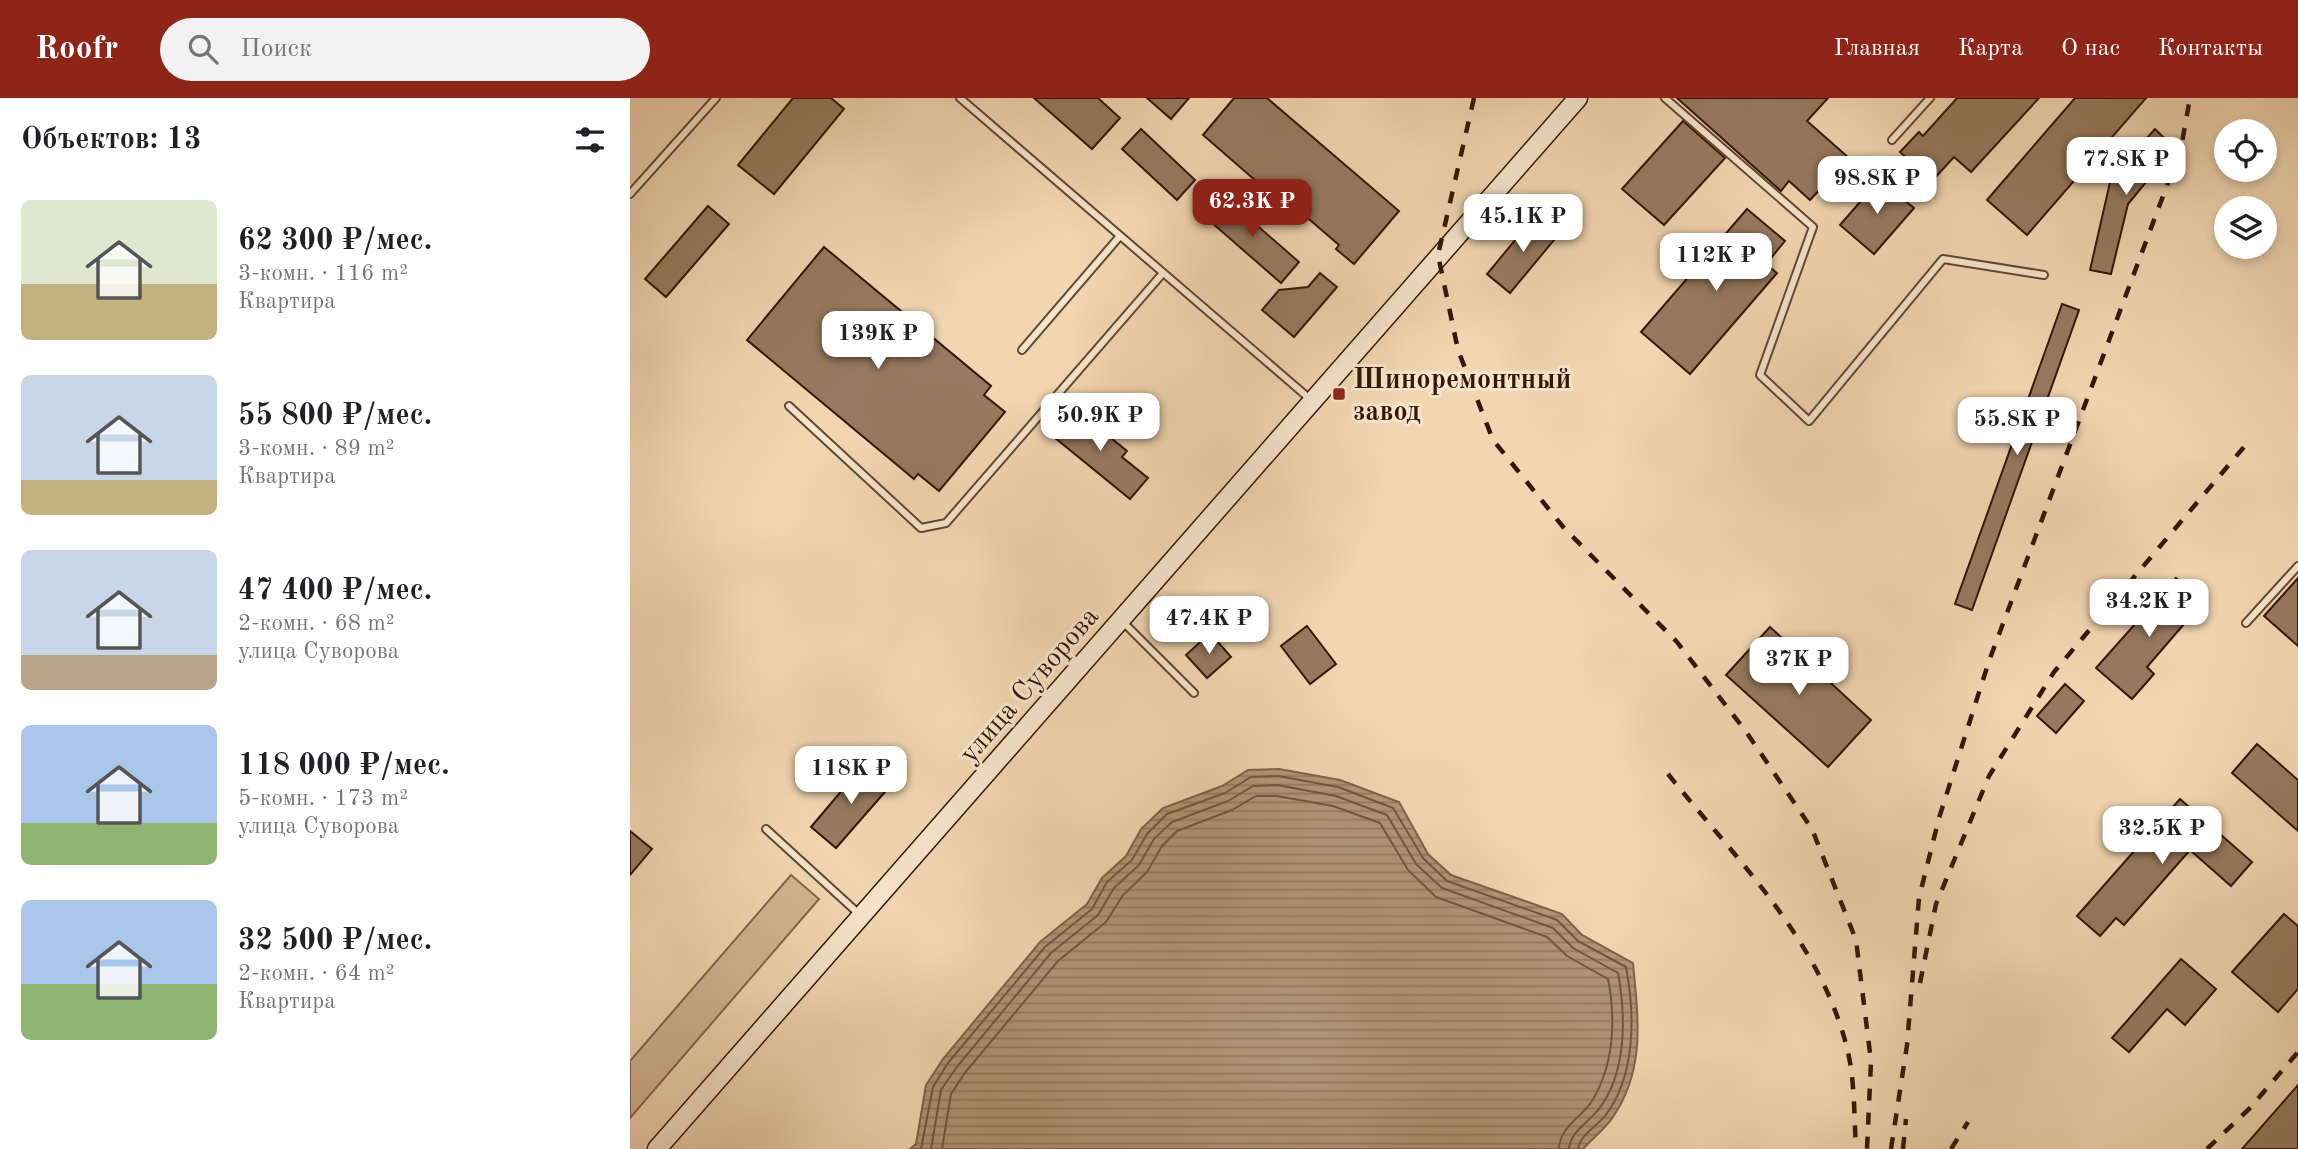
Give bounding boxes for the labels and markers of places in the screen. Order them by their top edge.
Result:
pin: 77.8K ₽ [2061,138,2191,197]
pin: 98.8K ₽ [1812,156,1942,216]
pin: 62.3K ₽ [1187,180,1317,239]
pin: 45.1K ₽ [1458,194,1588,254]
pin: 112K ₽ [1659,234,1773,293]
pin: 139K ₽ [821,312,935,371]
place label: Шиноремонтный завод [1353,367,1572,427]
marker: Шиноремонтный завод [1331,386,1347,402]
pin: 50.9K ₽ [1035,394,1165,453]
pin: 55.8K ₽ [1952,398,2082,457]
pin: 34.2K ₽ [2084,580,2214,639]
pin: 47.4K ₽ [1144,596,1274,656]
pin: 37K ₽ [1750,638,1848,697]
pin: 118K ₽ [794,746,908,806]
pin: 32.5K ₽ [2097,806,2227,866]

